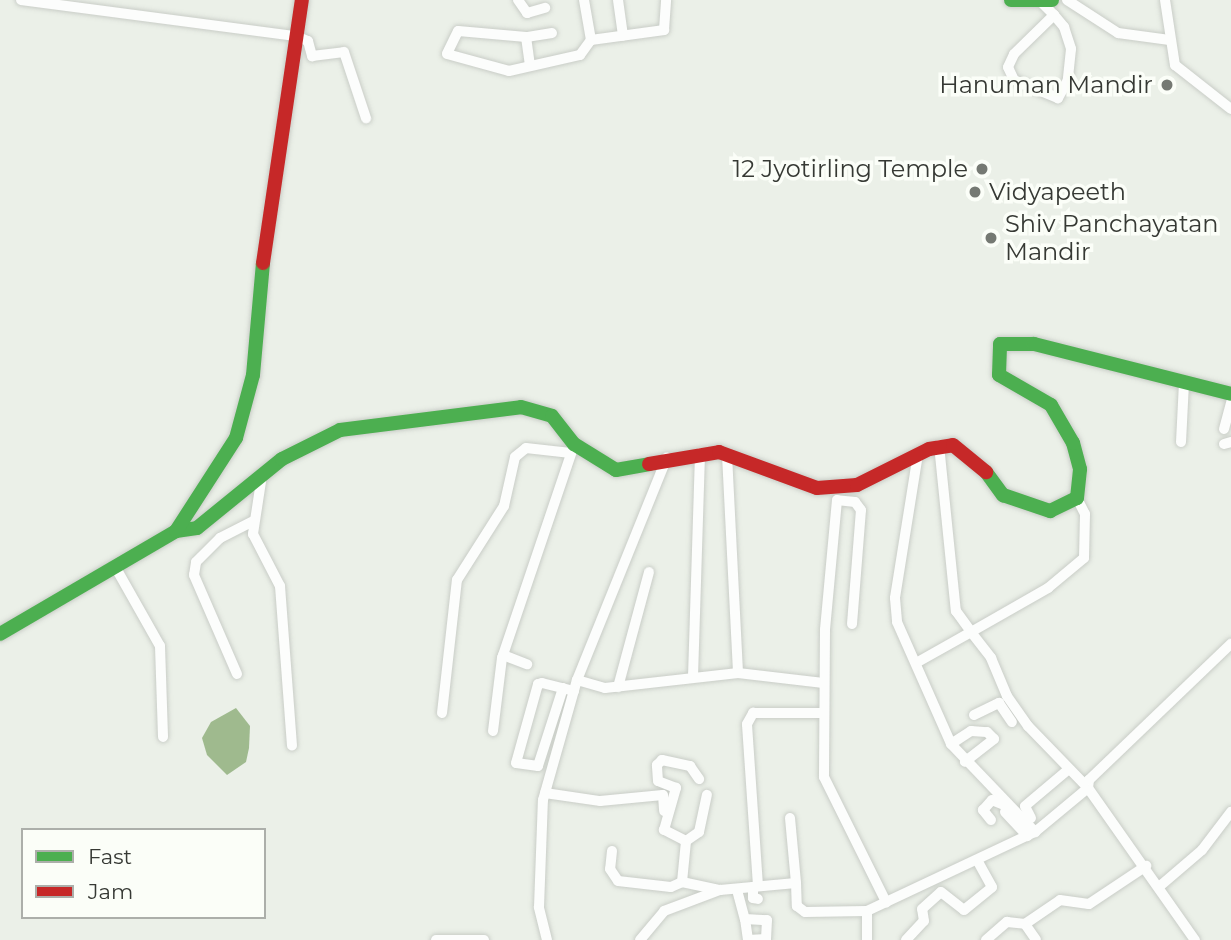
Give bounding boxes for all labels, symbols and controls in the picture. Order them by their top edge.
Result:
place label: Hanuman Mandir [939,71,1153,99]
marker: Hanuman Mandir [1159,77,1175,93]
place label: 12 Jyotirling Temple [733,155,968,183]
marker: 12 Jyotirling Temple [974,161,990,177]
place label: Vidyapeeth [989,178,1126,206]
marker: Vidyapeeth [967,184,983,200]
place label: Shiv Panchayatan Mandir [1005,210,1219,266]
marker: Shiv Panchayatan Mandir [983,230,999,246]
legend [21,828,266,919]
text: Fast [88,844,132,869]
text: Jam [88,879,133,904]

